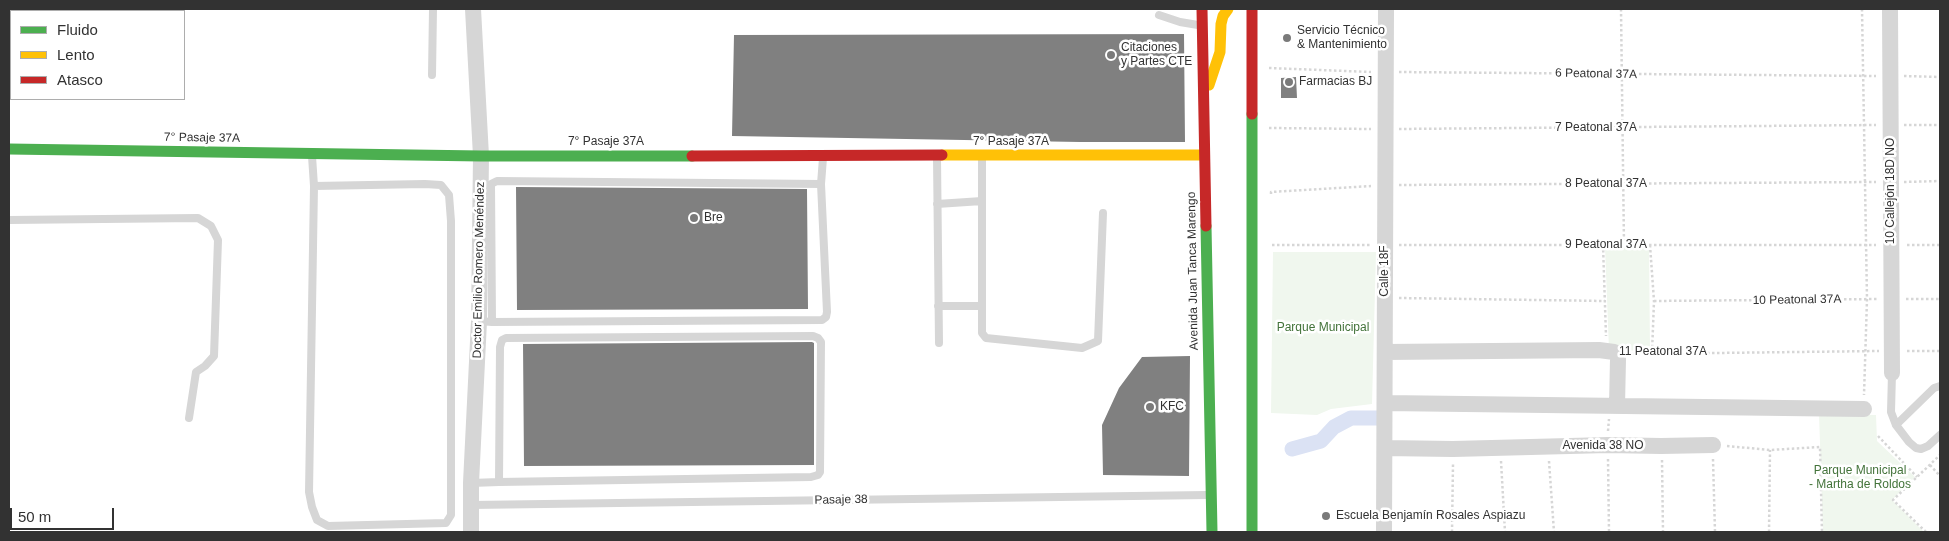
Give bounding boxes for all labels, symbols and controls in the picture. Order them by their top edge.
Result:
legend [10,10,185,100]
text: Fluido [57,21,98,38]
place label: Servicio Técnico & Mantenimiento [1297,24,1387,52]
marker: Servicio Técnico & Mantenimiento [1281,32,1293,44]
place label: Citaciones y Partes CTE [1121,41,1192,69]
text: Lento [57,46,95,63]
marker: Citaciones y Partes CTE [1105,49,1117,61]
street label: 6 Peatonal 37A [1555,66,1637,82]
text: Atasco [57,71,103,88]
place label: Farmacias BJ [1299,75,1372,89]
marker: Farmacias BJ [1283,76,1295,88]
street label: 7 Peatonal 37A [1555,121,1637,135]
street label: 7° Pasaje 37A [164,130,240,146]
street label: 7° Pasaje 37A [568,135,644,149]
street label: 7° Pasaje 37A [973,135,1049,149]
street label: 10 Callejón 18D NO [1884,138,1898,244]
street label: 8 Peatonal 37A [1565,177,1647,191]
street label: Doctor Emilio Romero Menéndez [470,182,488,358]
street label: Avenida Juan Tanca Marengo [1184,192,1202,350]
place label: Bre [704,211,723,225]
marker: Bre [688,212,700,224]
street label: 9 Peatonal 37A [1565,238,1647,252]
street label: Calle 18F [1378,245,1392,297]
street label: 10 Peatonal 37A [1753,292,1841,308]
park label: Parque Municipal [1277,321,1369,335]
street label: 11 Peatonal 37A [1619,345,1707,359]
place label: KFC [1160,400,1184,414]
marker: KFC [1144,401,1156,413]
street label: Avenida 38 NO [1562,439,1644,453]
park label: Parque Municipal - Martha de Roldos [1809,464,1911,492]
street label: Pasaje 38 [814,492,868,508]
scale bar [12,498,116,530]
text: 50 m [18,508,51,525]
place label: Escuela Benjamín Rosales Aspiazu [1336,509,1525,523]
marker: Escuela Benjamín Rosales Aspiazu [1320,510,1332,522]

